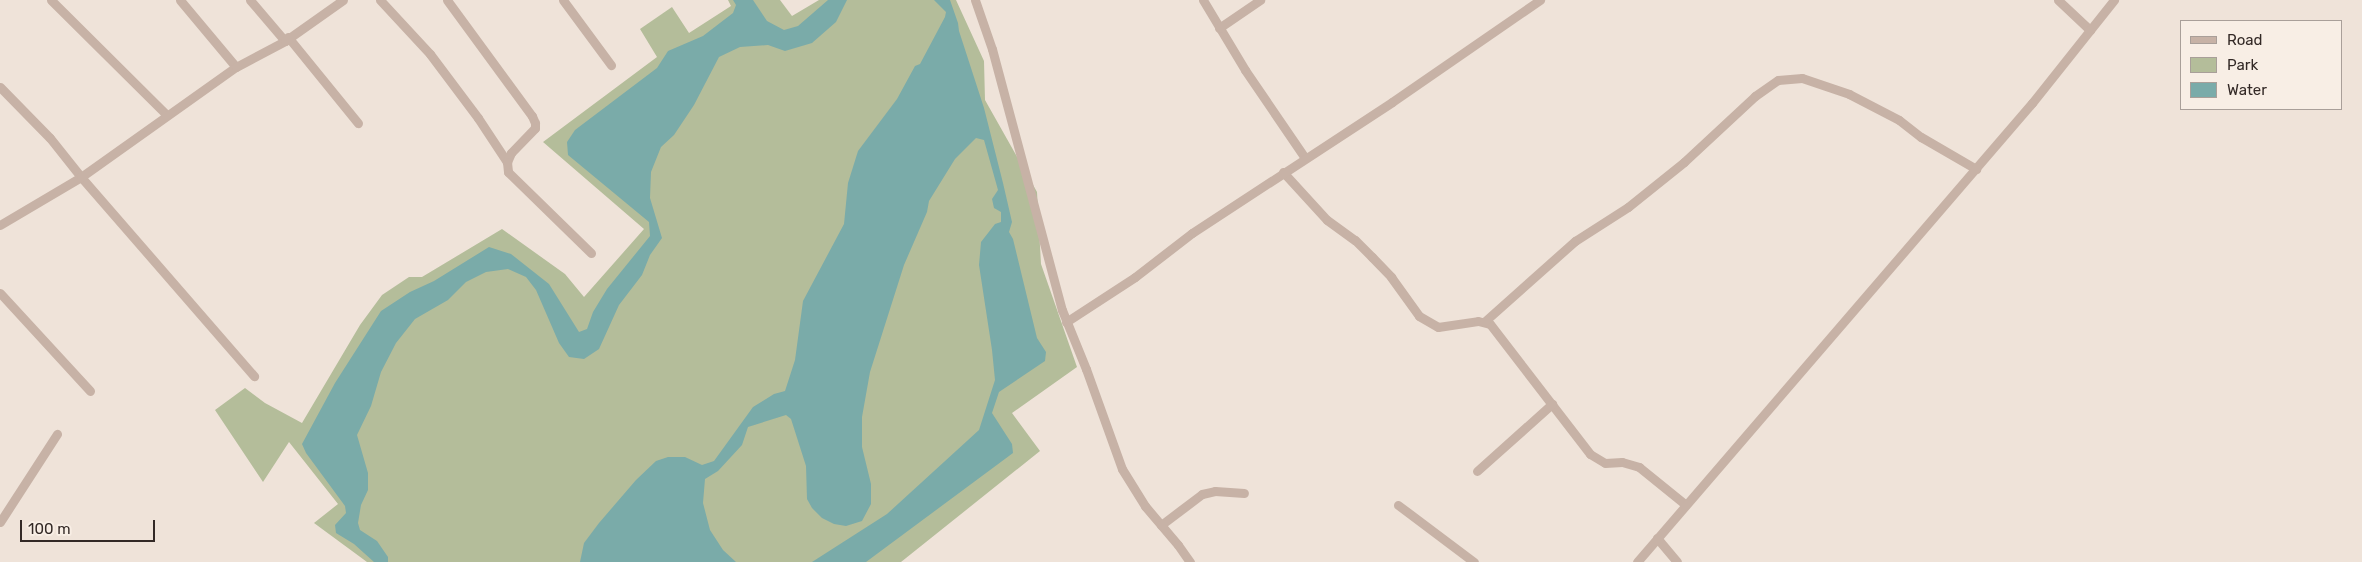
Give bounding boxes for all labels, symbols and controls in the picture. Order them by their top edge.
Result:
legend [2180,20,2342,110]
text: Road [2227,31,2263,49]
text: Park [2227,56,2258,74]
text: Water [2227,81,2267,99]
scale bar [22,510,158,542]
text: 100 m [28,520,70,538]

